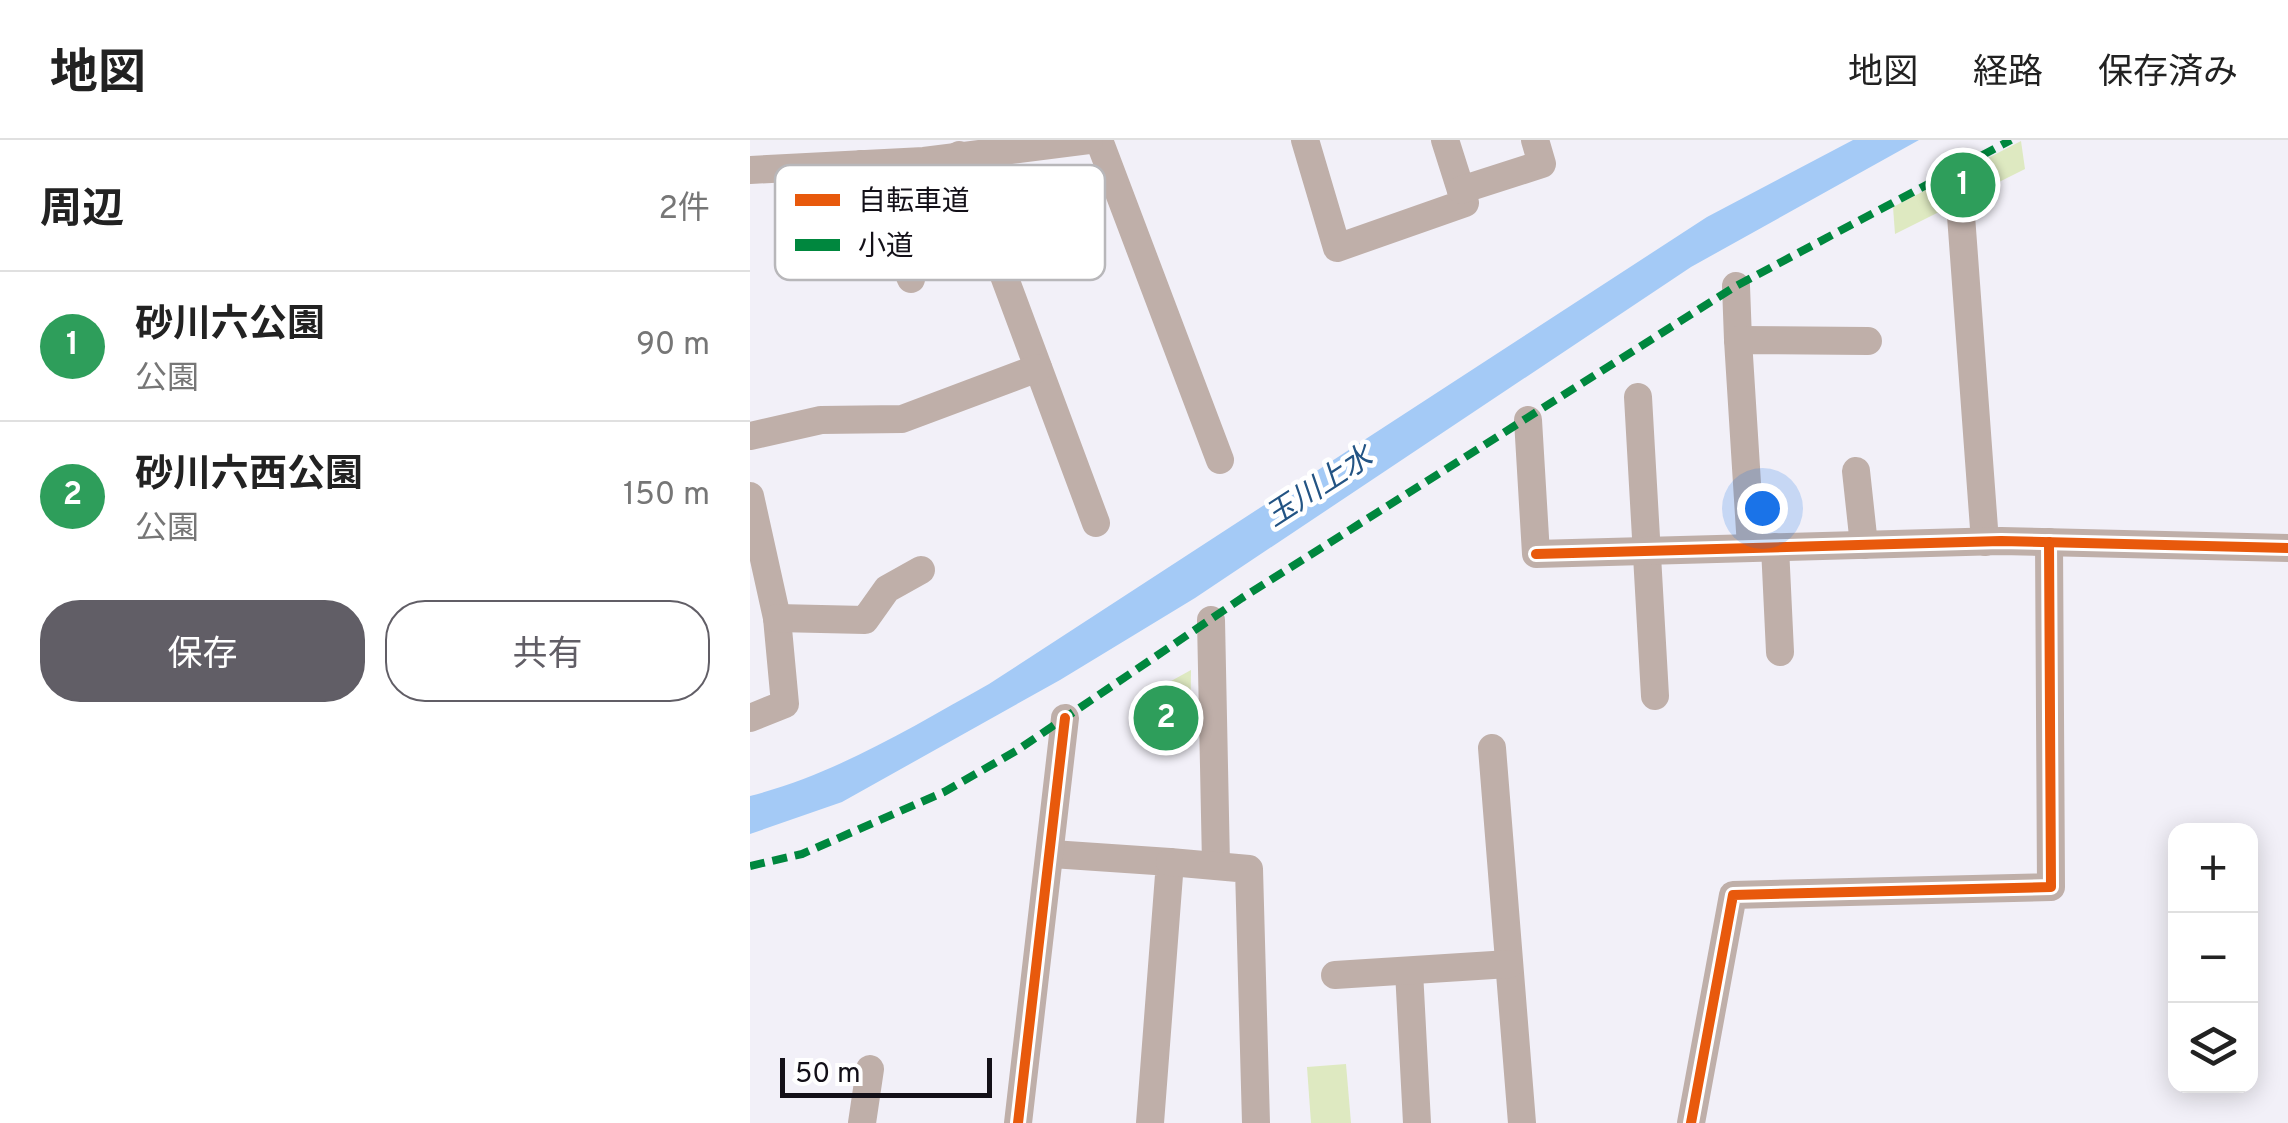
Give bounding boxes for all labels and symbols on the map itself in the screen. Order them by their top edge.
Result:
pin: 1 [1930,148,1996,222]
legend [775,165,1105,280]
text: 自転車道 [858,185,970,221]
text: 小道 [858,230,914,266]
water label: 玉川上水 [1260,438,1383,536]
your location [1737,483,1788,534]
pin: 2 [1134,680,1198,756]
scale bar [780,1053,992,1098]

